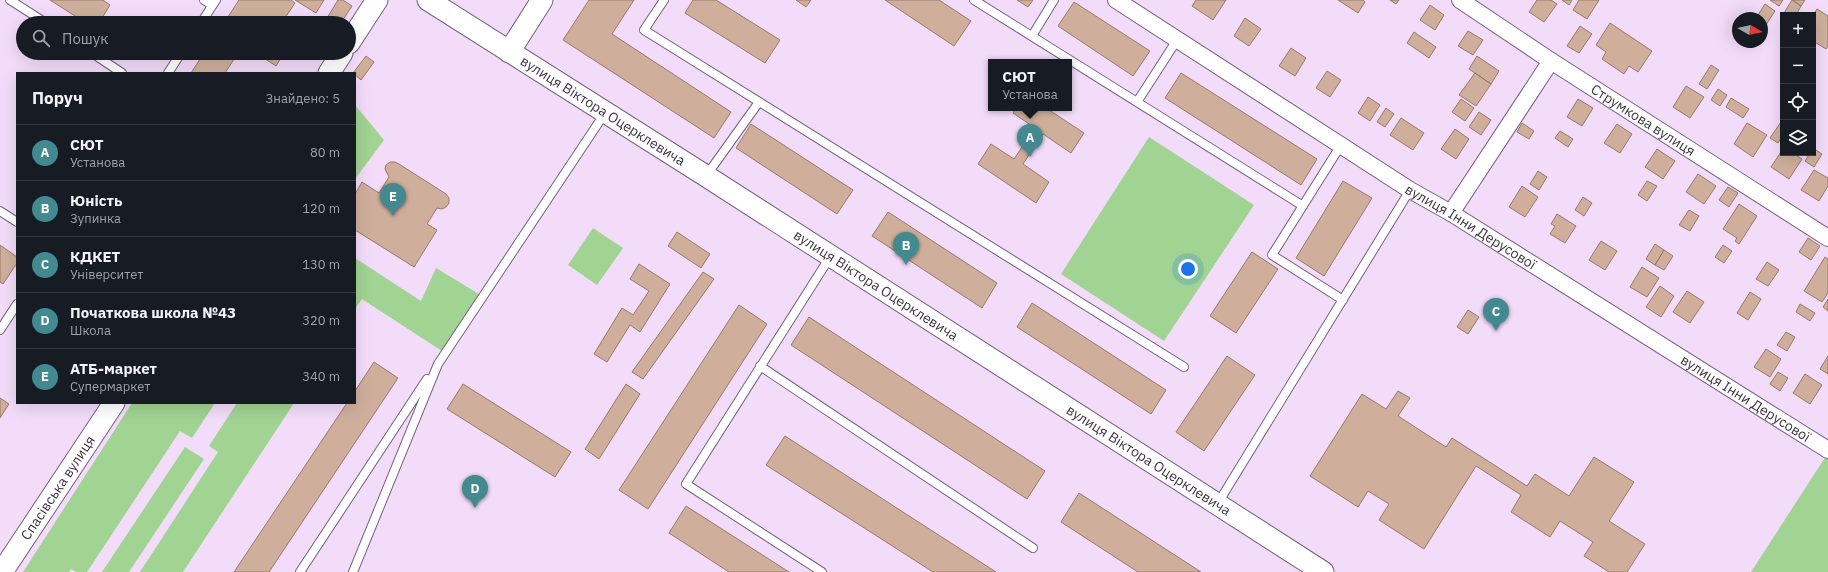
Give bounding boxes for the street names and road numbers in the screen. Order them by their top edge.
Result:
street label: вулиця Віктора Оцерклевича [517,52,689,170]
street label: Струмкова вулиця [1588,80,1699,160]
street label: вулиця Інни Дерусової [1402,180,1540,274]
street label: вулиця Віктора Оцерклевича [790,226,962,345]
street label: вулиця Інни Дерусової [1677,351,1814,446]
street label: вулиця Віктора Оцерклевича [1063,401,1235,520]
street label: Спасівська вулиця [17,432,99,544]

